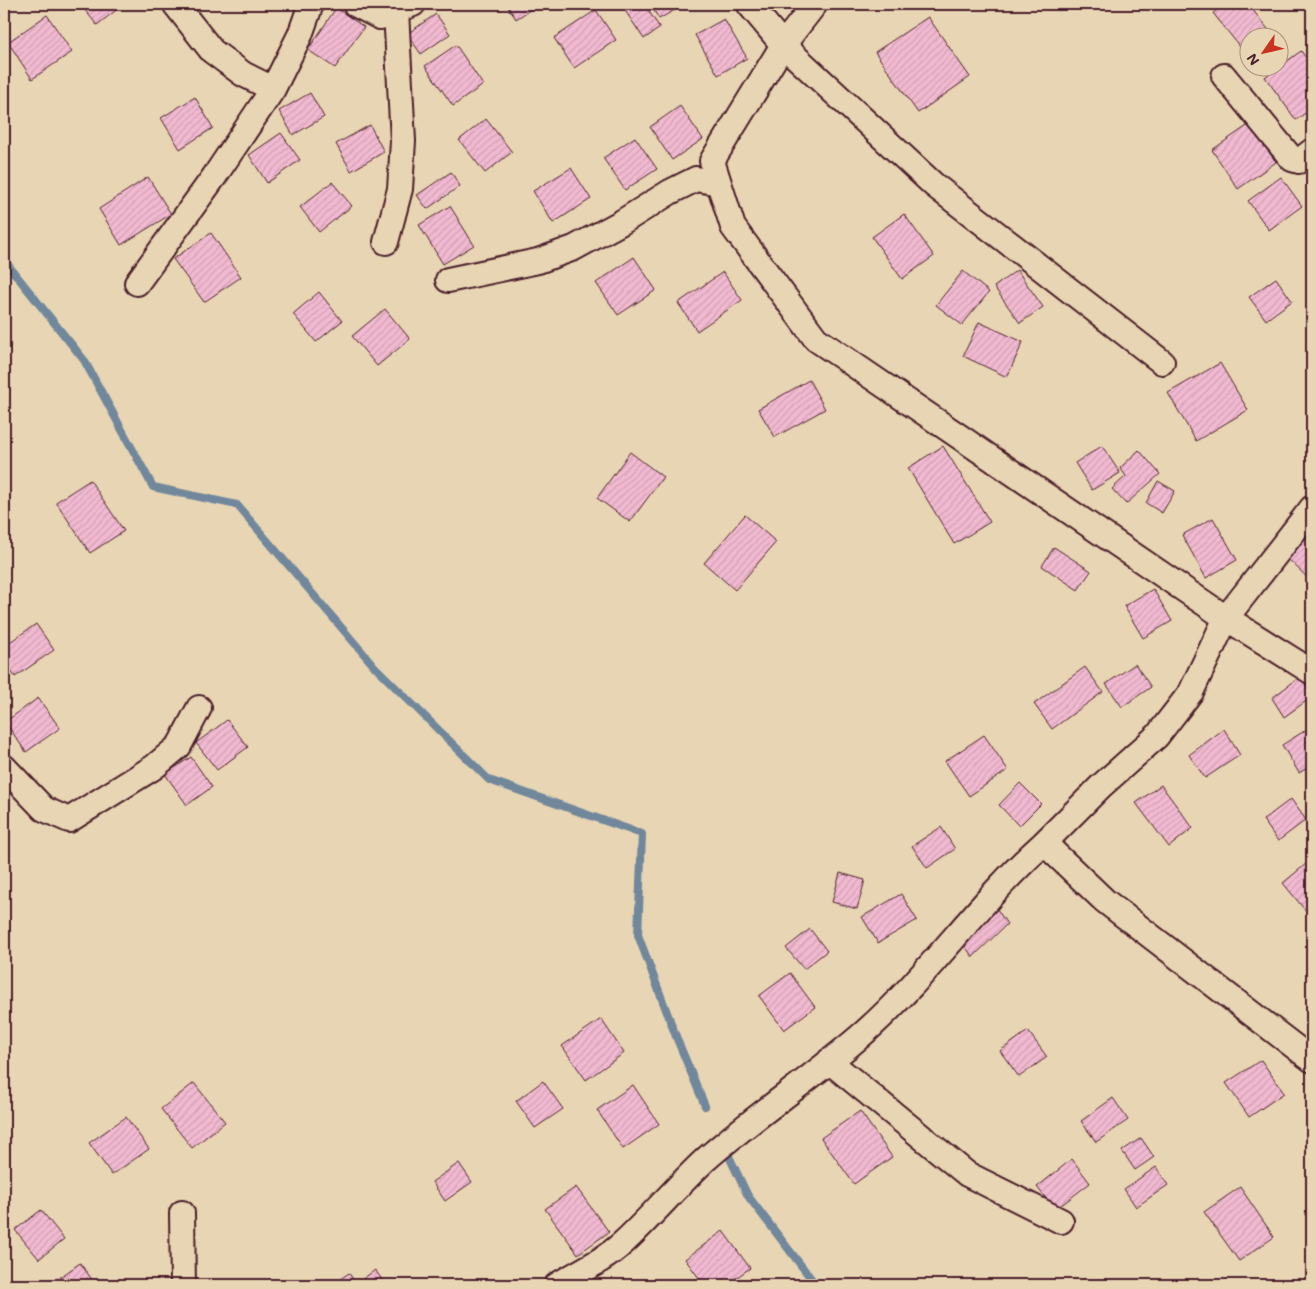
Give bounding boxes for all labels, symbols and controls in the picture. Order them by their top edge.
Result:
north arrow [1238,28,1288,78]
text: N [1242,50,1264,69]

